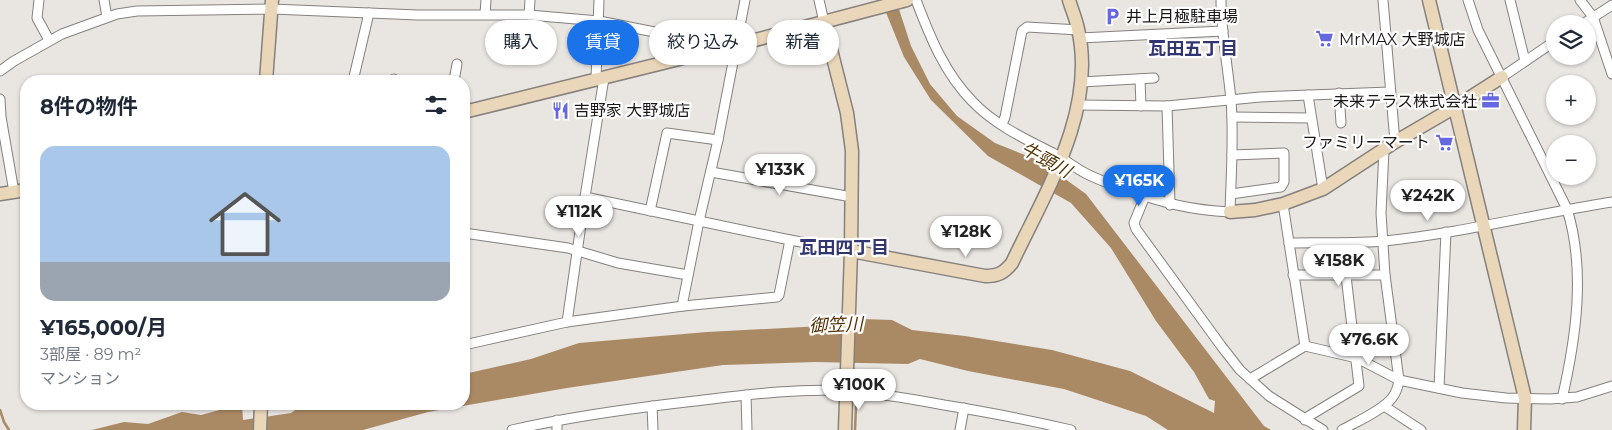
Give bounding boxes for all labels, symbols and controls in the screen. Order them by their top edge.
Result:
parking icon: 井上月極駐車場 [1102,6,1122,26]
place label: 井上月極駐車場 [1126,7,1238,26]
map controls [1546,15,1596,185]
button: layers [1546,15,1596,65]
chip: 購入 [485,20,557,65]
chip: 賃貸 [567,20,639,65]
chip: 絞り込み [649,20,757,65]
chip: 新着 [767,20,839,65]
supermarket icon: MrMAX 大野城店 [1315,29,1335,49]
place label: MrMAX 大野城店 [1339,30,1465,49]
district label: 瓦田五丁目 [1148,38,1238,60]
button: + [1546,75,1596,125]
icon: filters [422,91,450,119]
office icon: 未来テラス株式会社 [1481,91,1501,111]
place label: 未来テラス株式会社 [1333,92,1477,111]
text: 8件の物件 [40,94,138,119]
restaurant icon: 吉野家 大野城店 [550,100,570,120]
place label: 吉野家 大野城店 [574,101,690,120]
supermarket icon: ファミリーマート [1434,132,1454,152]
place label: ファミリーマート [1302,133,1430,152]
button: − [1546,135,1596,185]
water label: 牛頸川 [1017,137,1077,184]
pin: ¥133K [745,154,815,196]
text: ¥133K [755,160,805,179]
pin: ¥165K [1104,164,1174,207]
text: ¥165K [1114,171,1164,190]
icon: home [200,179,290,269]
pin: ¥242K [1393,180,1463,222]
text: ¥242K [1401,186,1455,205]
pin: ¥112K [544,196,614,238]
text: ¥112K [556,202,602,221]
pin: ¥128K [931,216,1001,258]
text: ¥128K [941,222,991,241]
district label: 瓦田四丁目 [799,237,889,259]
pin: ¥158K [1304,244,1374,287]
text: ¥158K [1314,251,1364,270]
water label: 御笠川 [809,313,865,337]
text: ¥165,000/月 [40,315,167,340]
pin: ¥76.6K [1328,324,1410,366]
text: ¥76.6K [1340,330,1398,349]
text: 3部屋 · 89 m² [40,345,141,364]
pin: ¥100K [824,368,894,411]
text: マンション [40,369,120,388]
text: ¥100K [833,375,885,394]

